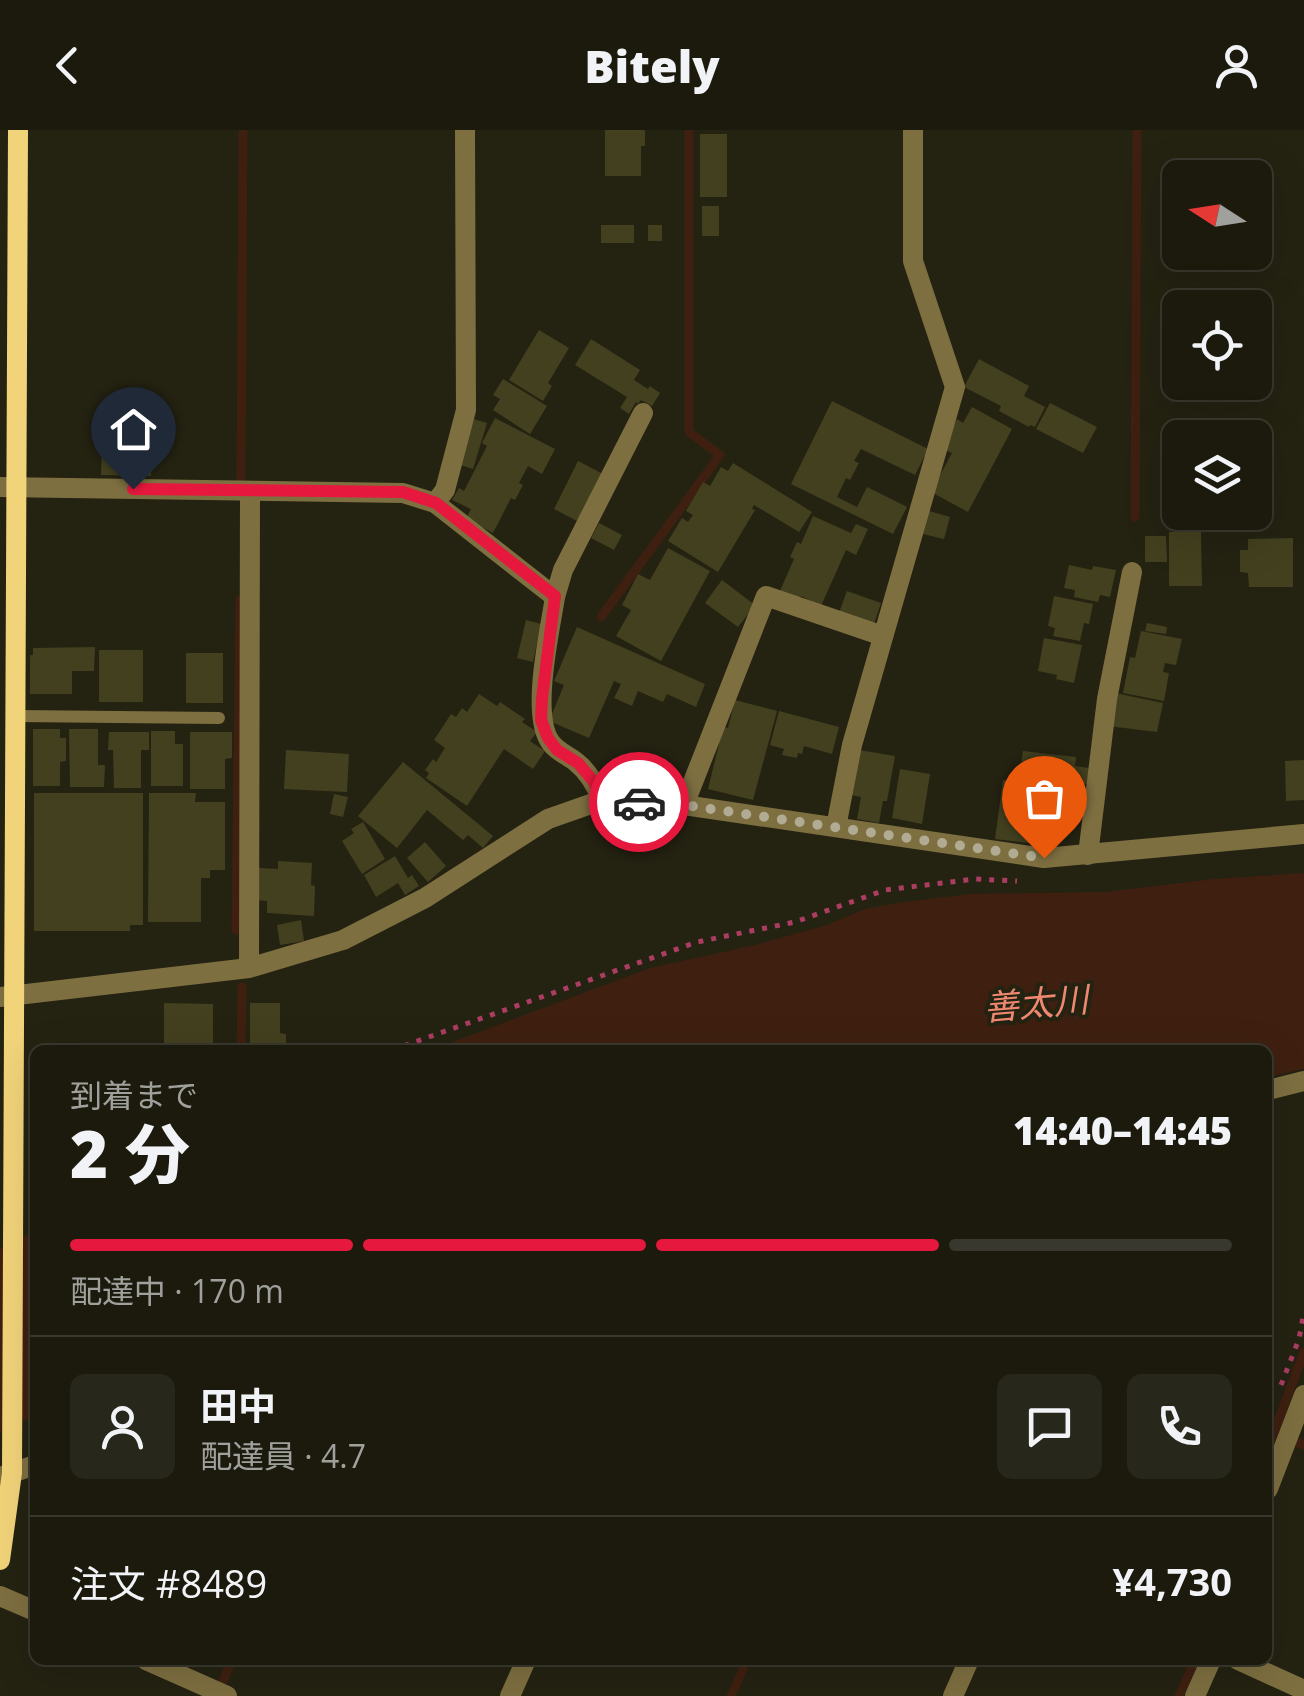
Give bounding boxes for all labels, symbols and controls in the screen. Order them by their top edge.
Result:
text: Bitely [584,35,720,96]
icon: back [40,38,95,93]
icon: person [1209,38,1264,93]
north arrow [1162,160,1272,270]
map controls [1162,160,1272,530]
button: locate [1162,290,1272,400]
pin [91,387,176,490]
icon: home [106,402,161,457]
button: layers [1162,420,1272,530]
courier [589,752,689,852]
pin [1002,756,1087,859]
icon: bag [1017,771,1072,826]
icon: car [612,775,667,830]
water label: 善太川 [982,974,1094,1030]
text: 到着まで [70,1073,198,1116]
text: 14:40–14:45 [1013,1104,1232,1156]
text: 2 分 [70,1109,190,1197]
text: 配達中 · 170 m [70,1269,284,1312]
button: person [70,1374,175,1479]
button: chat [997,1374,1102,1479]
button: phone [1127,1374,1232,1479]
text: 田中 [200,1379,276,1431]
text: 配達員 · 4.7 [200,1434,366,1477]
text: ¥4,730 [1113,1555,1232,1607]
text: 注文 #8489 [70,1557,267,1609]

